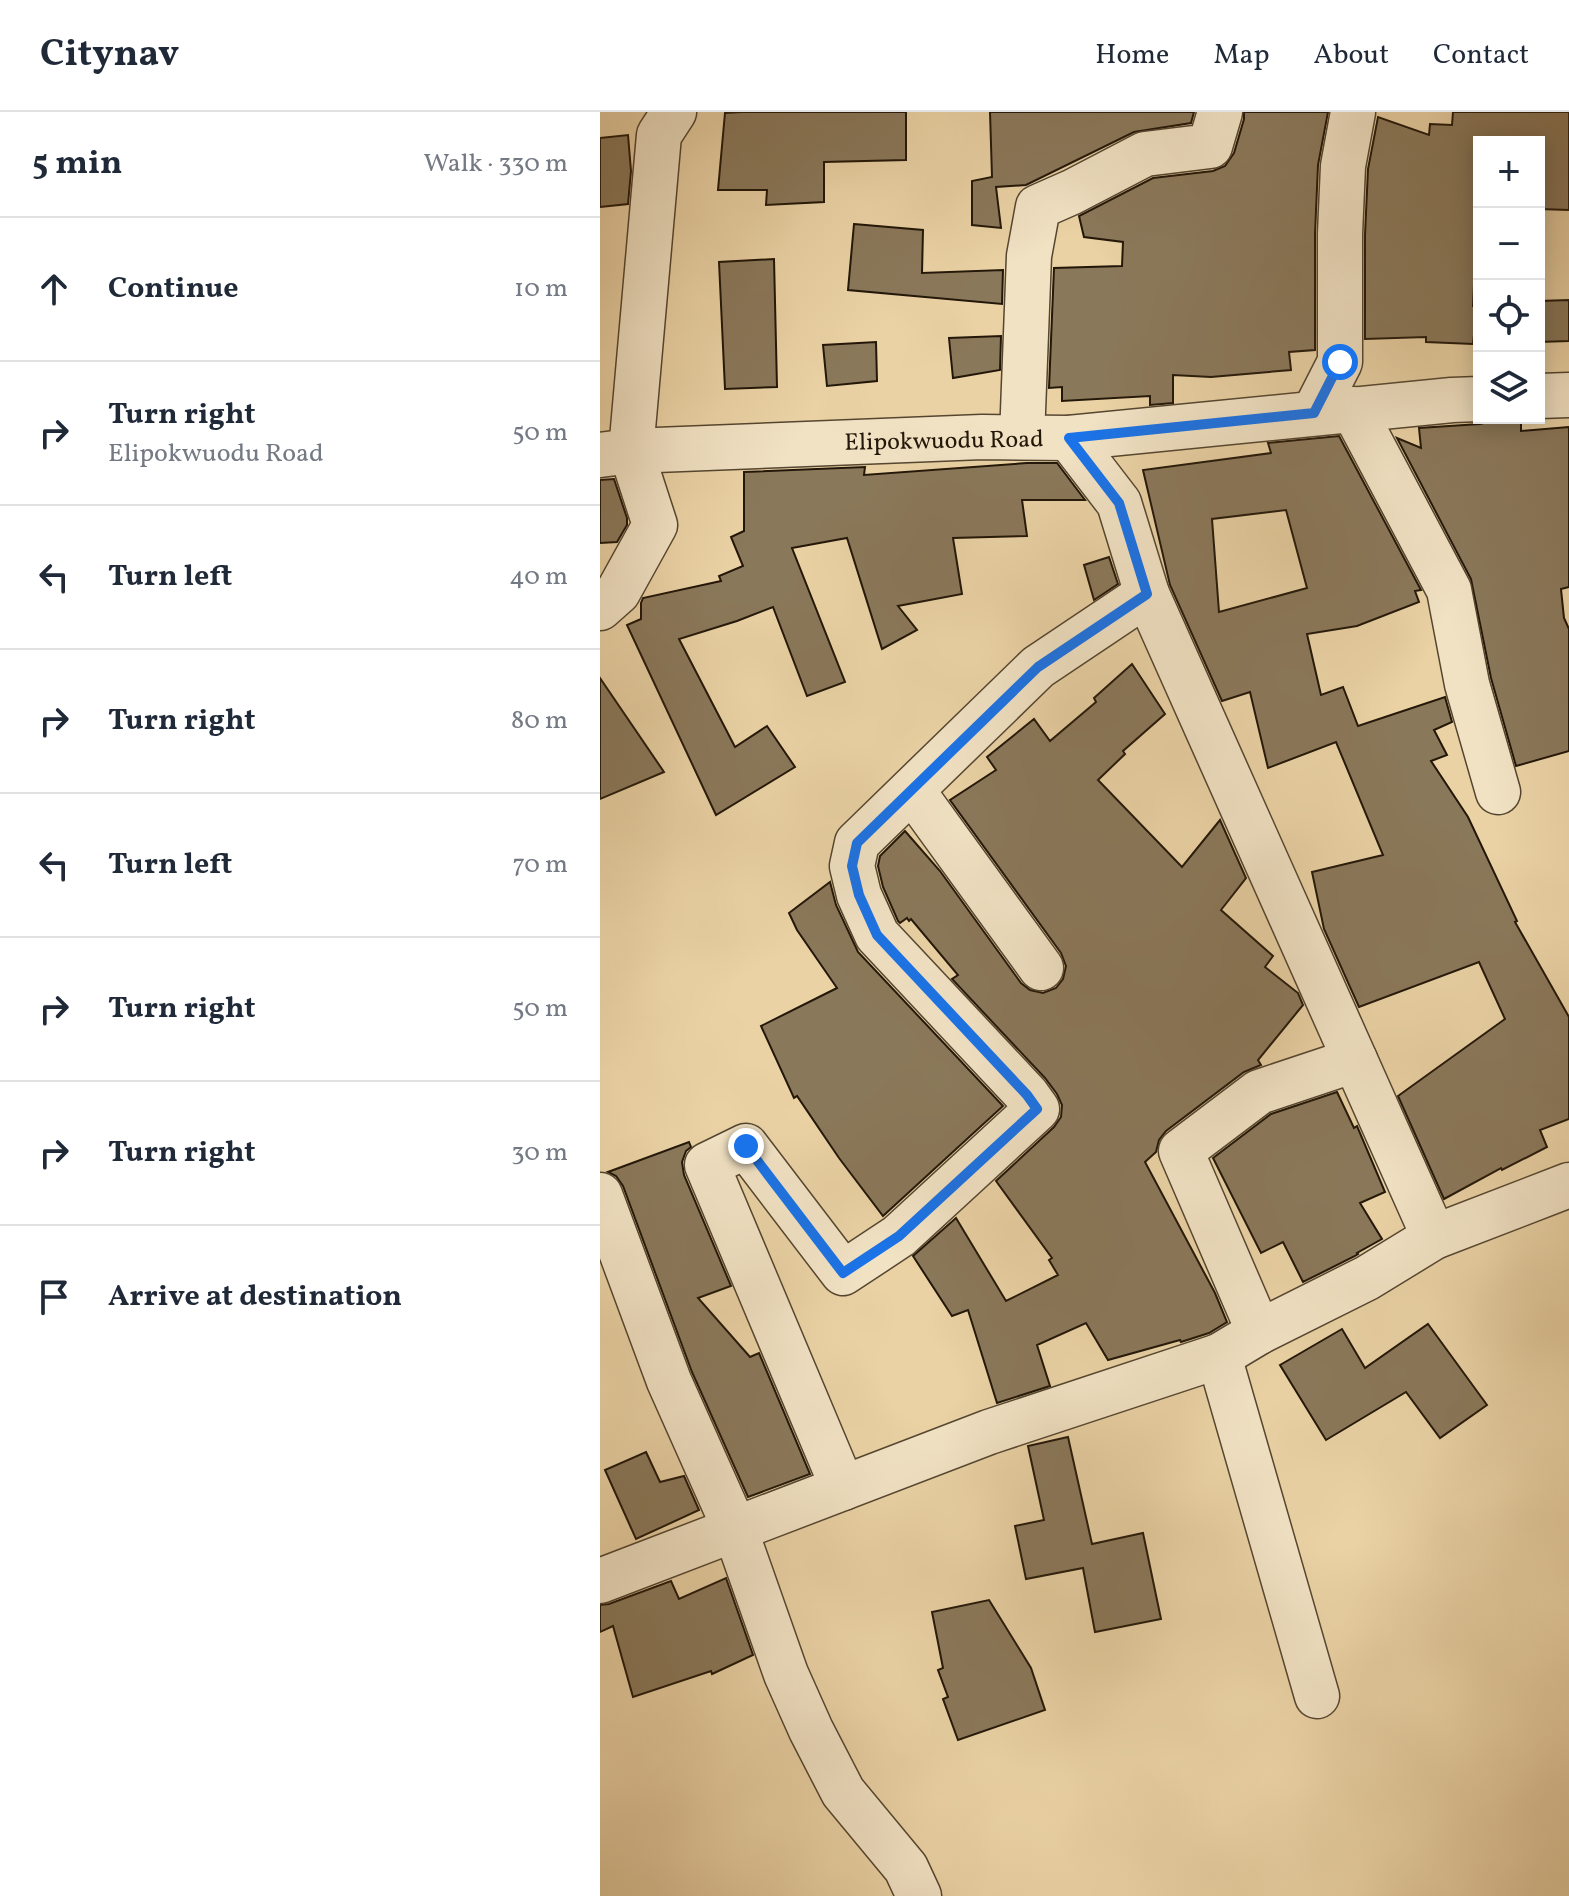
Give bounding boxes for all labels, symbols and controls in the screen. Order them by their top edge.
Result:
text: Citynav [40,29,179,82]
text: Home [1095,36,1169,75]
text: Map [1213,36,1269,75]
text: About [1313,36,1389,75]
text: Contact [1433,36,1529,75]
map controls [1473,136,1545,424]
button: + [1473,136,1545,208]
text: 5 min [32,141,122,188]
text: Walk · 330 m [424,146,568,182]
button: − [1473,208,1545,280]
icon: ahead [32,267,76,311]
text: Continue [108,268,239,310]
text: 10 m [514,271,568,307]
button: locate [1473,280,1545,352]
route start [1322,344,1358,380]
button: layers [1473,352,1545,424]
text: Turn right [108,394,256,436]
icon: right [32,411,76,455]
text: 50 m [512,415,568,451]
street label: Elipokwuodu Road [844,423,1044,461]
text: Elipokwuodu Road [108,436,324,472]
icon: left [32,555,76,599]
text: Turn left [108,556,232,598]
text: 40 m [509,559,568,595]
icon: right [32,699,76,743]
text: Turn right [108,700,256,742]
text: 80 m [511,703,568,739]
icon: left [32,843,76,887]
text: Turn left [108,844,232,886]
text: 70 m [513,847,568,883]
icon: right [32,987,76,1031]
text: Turn right [108,988,256,1030]
text: 50 m [512,991,568,1027]
route end [728,1128,764,1164]
icon: right [32,1131,76,1175]
text: Turn right [108,1132,256,1174]
text: 30 m [511,1135,568,1171]
icon: arrive [32,1275,76,1319]
text: Arrive at destination [108,1276,402,1318]

